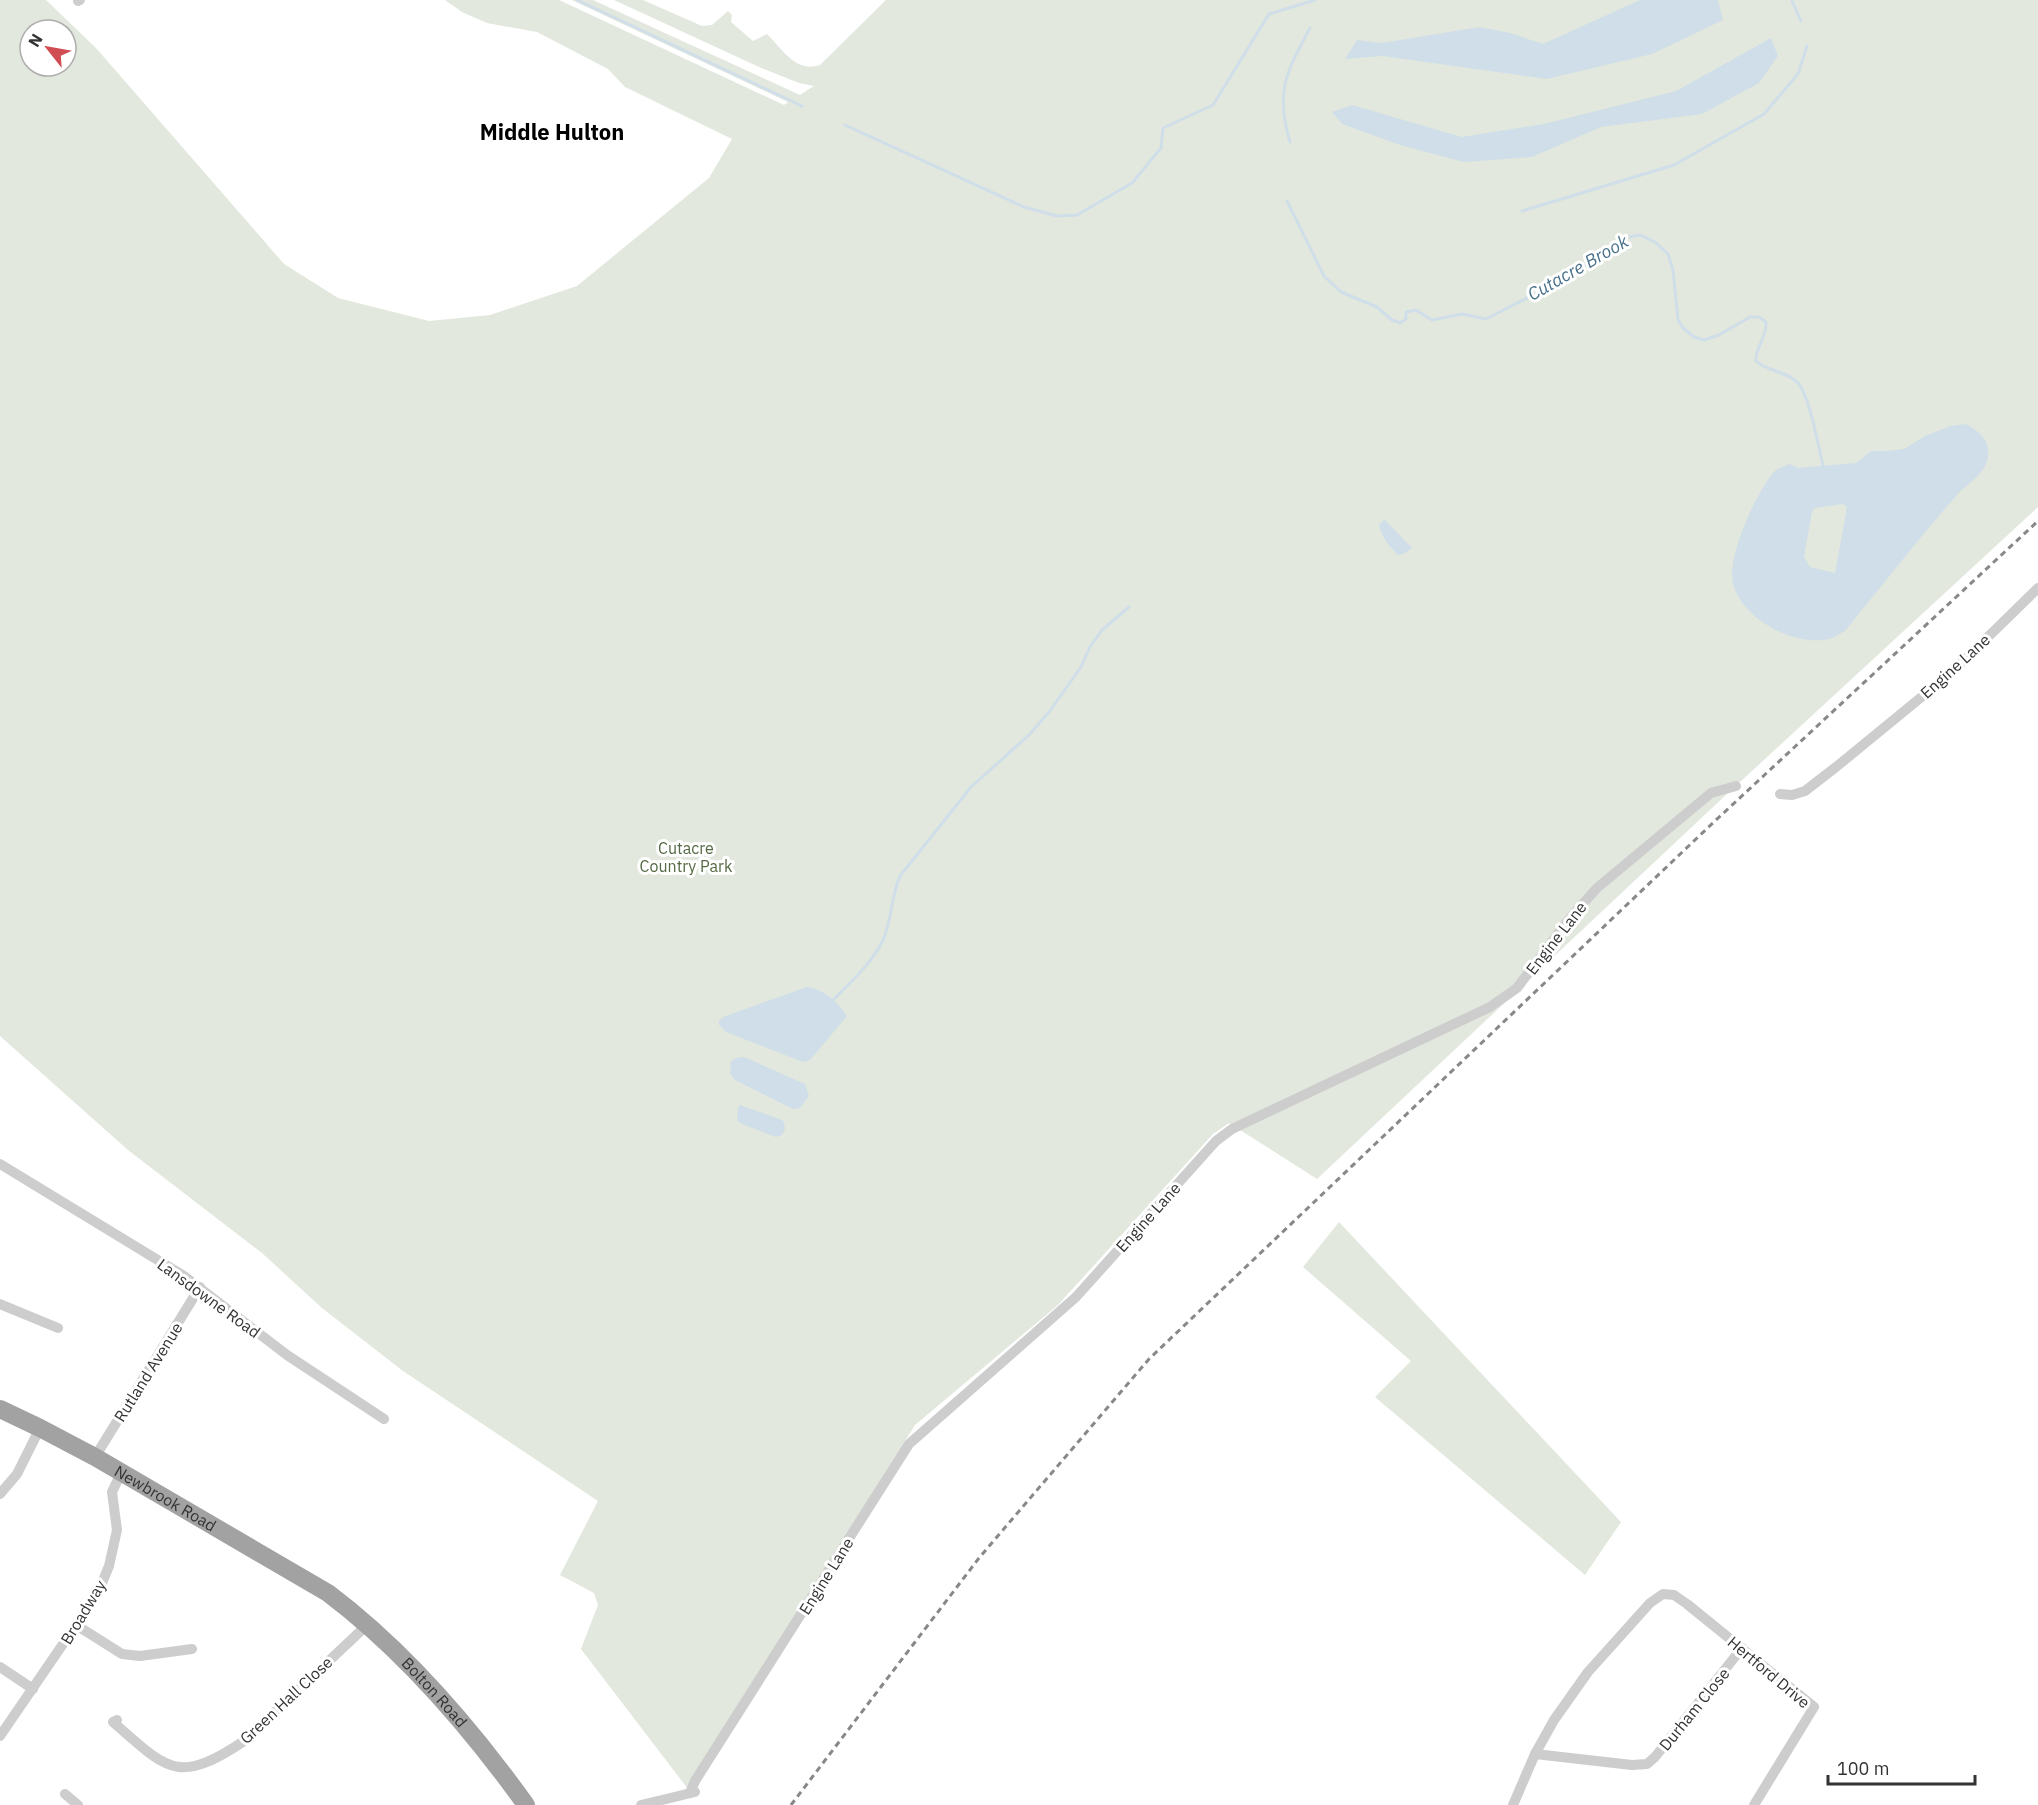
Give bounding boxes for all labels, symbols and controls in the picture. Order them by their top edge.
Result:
north arrow [18,18,78,78]
text: N [24,30,47,50]
district label: Middle Hulton [480,117,624,146]
water label: Cutacre Brook [1523,229,1633,306]
street label: Engine Lane [1916,629,1994,703]
park label: Cutacre Country Park [640,838,733,876]
street label: Engine Lane [1521,897,1591,978]
street label: Engine Lane [1111,1178,1185,1256]
street label: Lansdowne Road [154,1254,264,1342]
street label: Rutland Avenue [109,1318,187,1425]
street label: Newbrook Road [111,1461,220,1536]
street label: Engine Lane [794,1534,858,1618]
street label: Broadway [56,1576,110,1648]
street label: Hertford Drive [1724,1632,1814,1712]
street label: Green Hall Close [236,1652,337,1748]
street label: Bolton Road [398,1653,472,1731]
street label: Durham Close [1654,1663,1734,1755]
scale bar [1828,1748,1975,1786]
text: 100 m [1837,1757,1889,1780]

